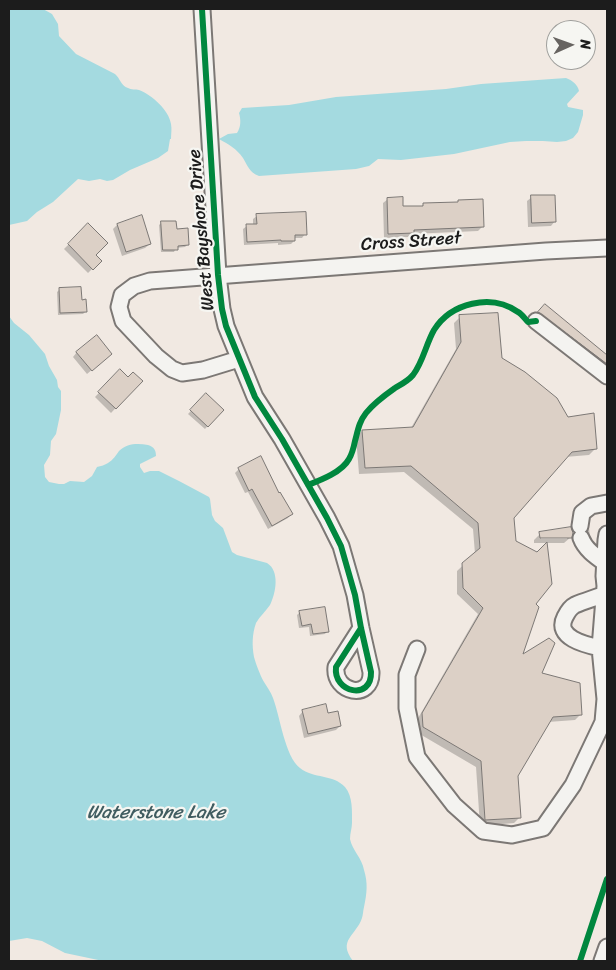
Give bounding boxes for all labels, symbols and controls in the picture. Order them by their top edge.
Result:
north arrow [546,20,596,70]
text: N [573,39,598,50]
street label: West Bayshore Drive [184,148,220,312]
street label: Cross Street [360,228,462,256]
water label: Waterstone Lake [87,802,225,824]

